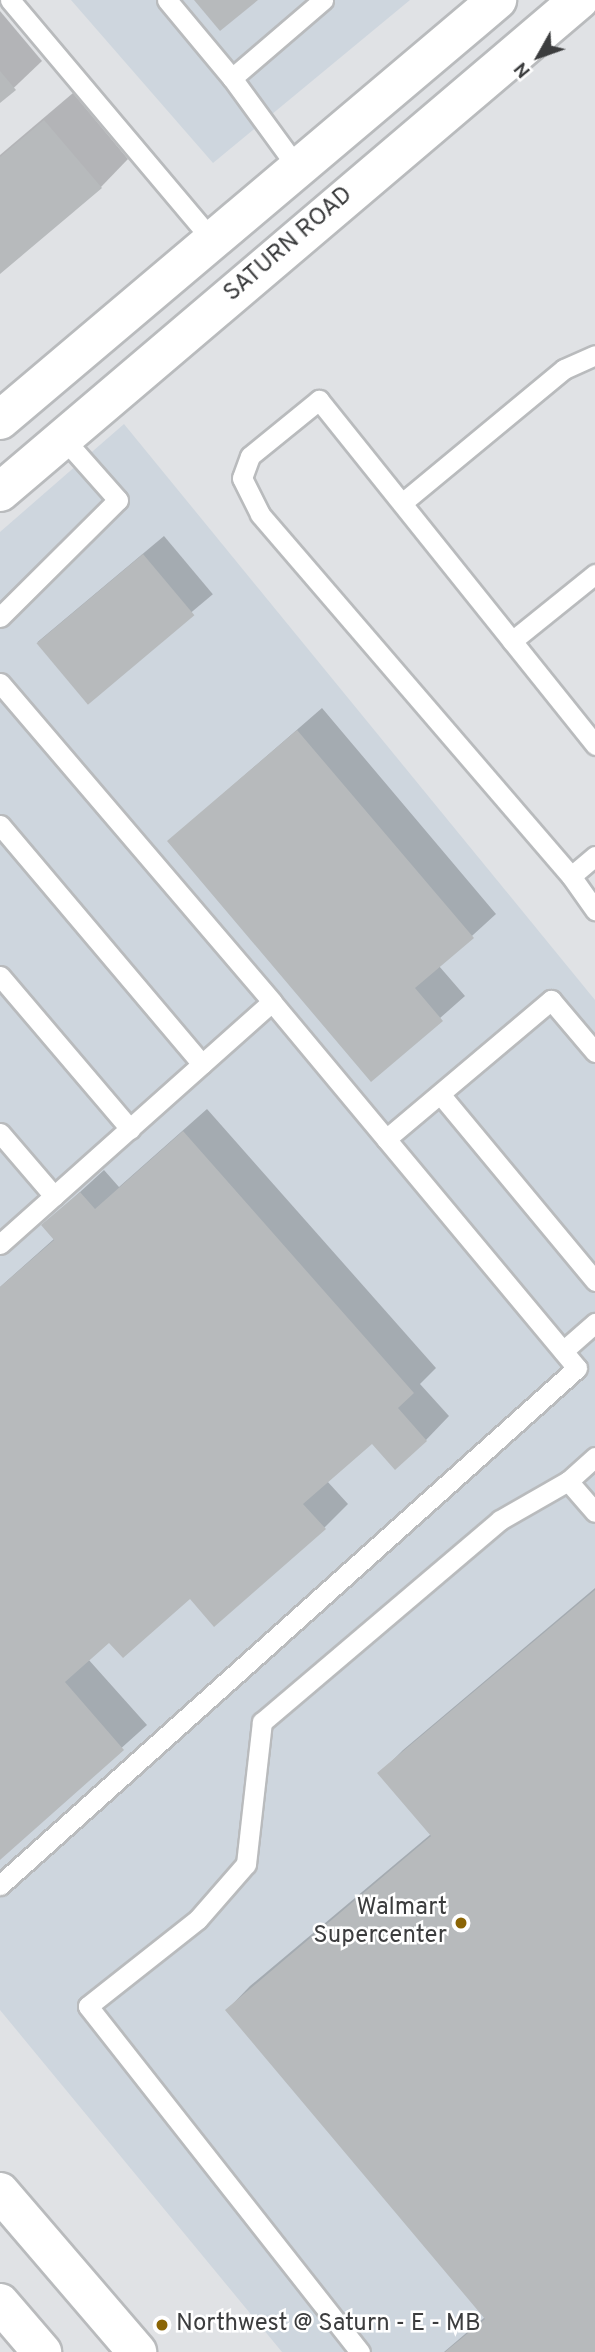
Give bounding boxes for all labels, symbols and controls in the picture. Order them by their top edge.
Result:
north arrow [504,21,574,91]
text: N [509,57,536,82]
street label: SATURN ROAD [219,181,359,309]
place label: Walmart Supercenter [313,1895,447,1951]
marker: Walmart Supercenter [453,1915,469,1931]
place label: Northwest @ Saturn - E - MB [176,2311,481,2339]
marker: Northwest @ Saturn - E - MB [154,2317,170,2333]

